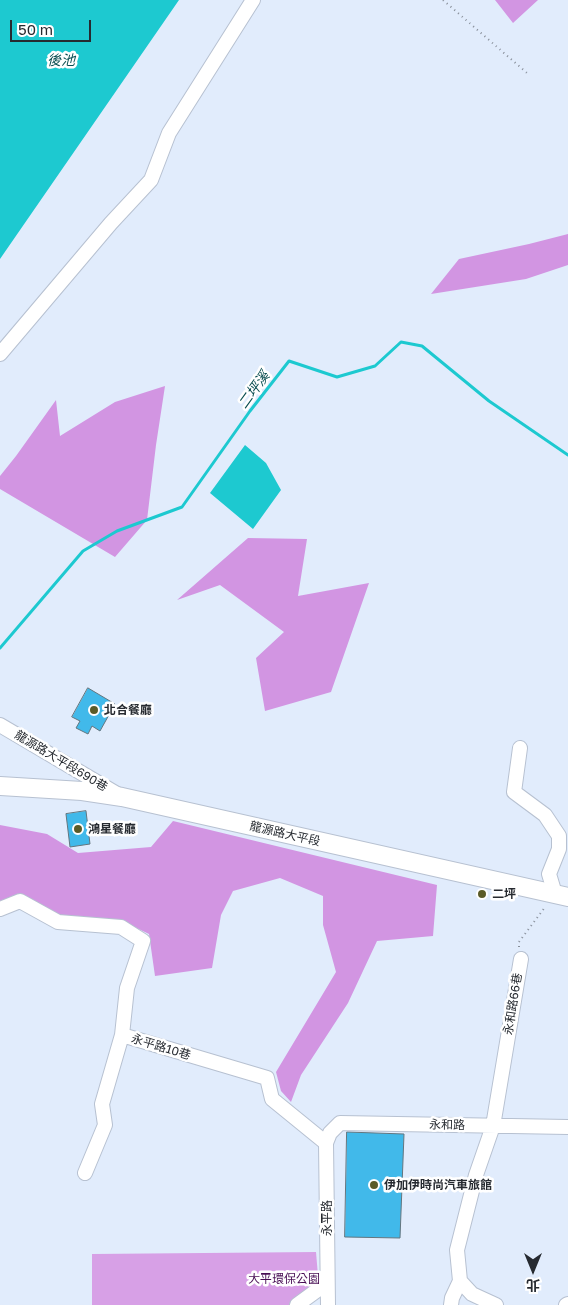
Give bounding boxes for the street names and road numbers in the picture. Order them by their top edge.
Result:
street label: 龍源路大平段690巷 [12,728,110,794]
street label: 龍源路大平段 [248,819,322,849]
street label: 永和路66巷 [501,972,525,1036]
street label: 永平路10巷 [130,1031,192,1063]
street label: 永和路 [429,1117,465,1133]
street label: 永平路 [320,1200,334,1236]

